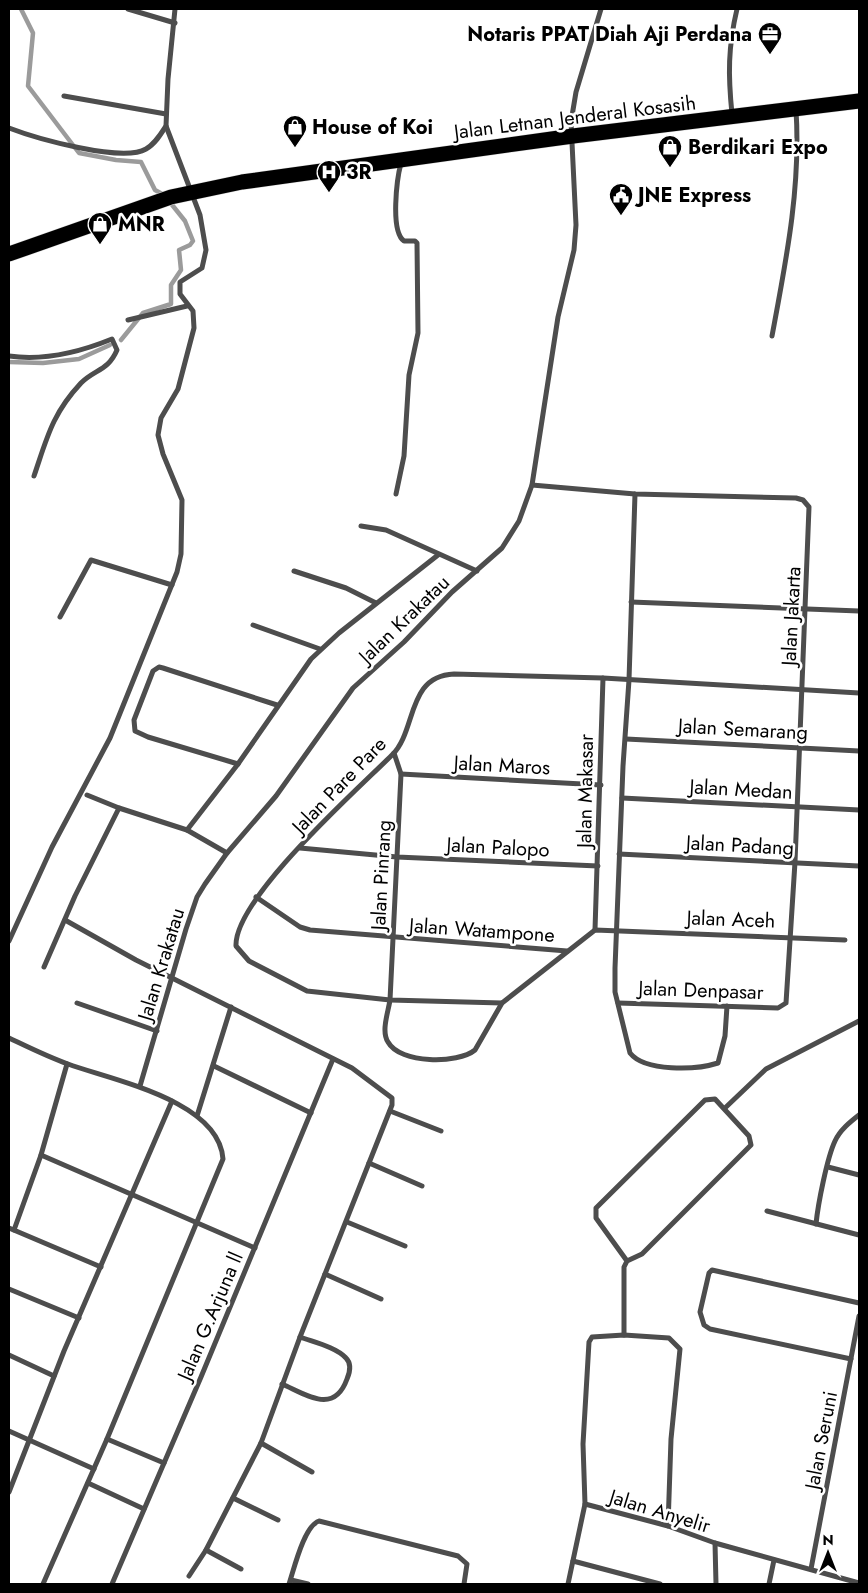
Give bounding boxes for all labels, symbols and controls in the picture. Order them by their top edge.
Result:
place label: Notaris PPAT Diah Aji Perdana [467,20,752,49]
office icon: Notaris PPAT Diah Aji Perdana [757,21,783,55]
street label: Jalan Letnan Jenderal Kosasih [450,88,698,147]
place label: House of Koi [312,113,433,142]
shop icon: House of Koi [282,114,308,148]
place label: Berdikari Expo [688,133,828,162]
shop icon: Berdikari Expo [657,134,683,168]
place label: 3R [346,158,371,187]
hospital icon: 3R [316,159,342,193]
place label: JNE Express [634,181,751,210]
public building icon: JNE Express [608,182,634,216]
place label: MNR [118,210,165,239]
shop icon: MNR [87,211,113,245]
street label: Jalan Jakarta [774,566,809,669]
street label: Jalan Krakatau [350,569,456,672]
street label: Jalan Semarang [674,711,809,747]
street label: Jalan Pare Pare [283,730,393,842]
street label: Jalan Makasar [570,734,601,851]
street label: Jalan Maros [450,748,551,783]
street label: Jalan Medan [686,772,793,807]
street label: Jalan Pinrang [364,819,399,934]
street label: Jalan Padang [682,828,795,863]
street label: Jalan Palopo [443,830,550,865]
street label: Jalan Aceh [683,903,776,936]
street label: Jalan Krakatau [130,904,192,1027]
street label: Jalan Watampone [405,911,556,950]
street label: Jalan Denpasar [635,974,764,1007]
street label: Jalan G.Arjuna ll [169,1248,251,1388]
street label: Jalan Seruni [797,1389,845,1495]
street label: Jalan Anyelir [603,1482,714,1541]
north arrow [803,1528,853,1578]
text: N [822,1530,834,1550]

